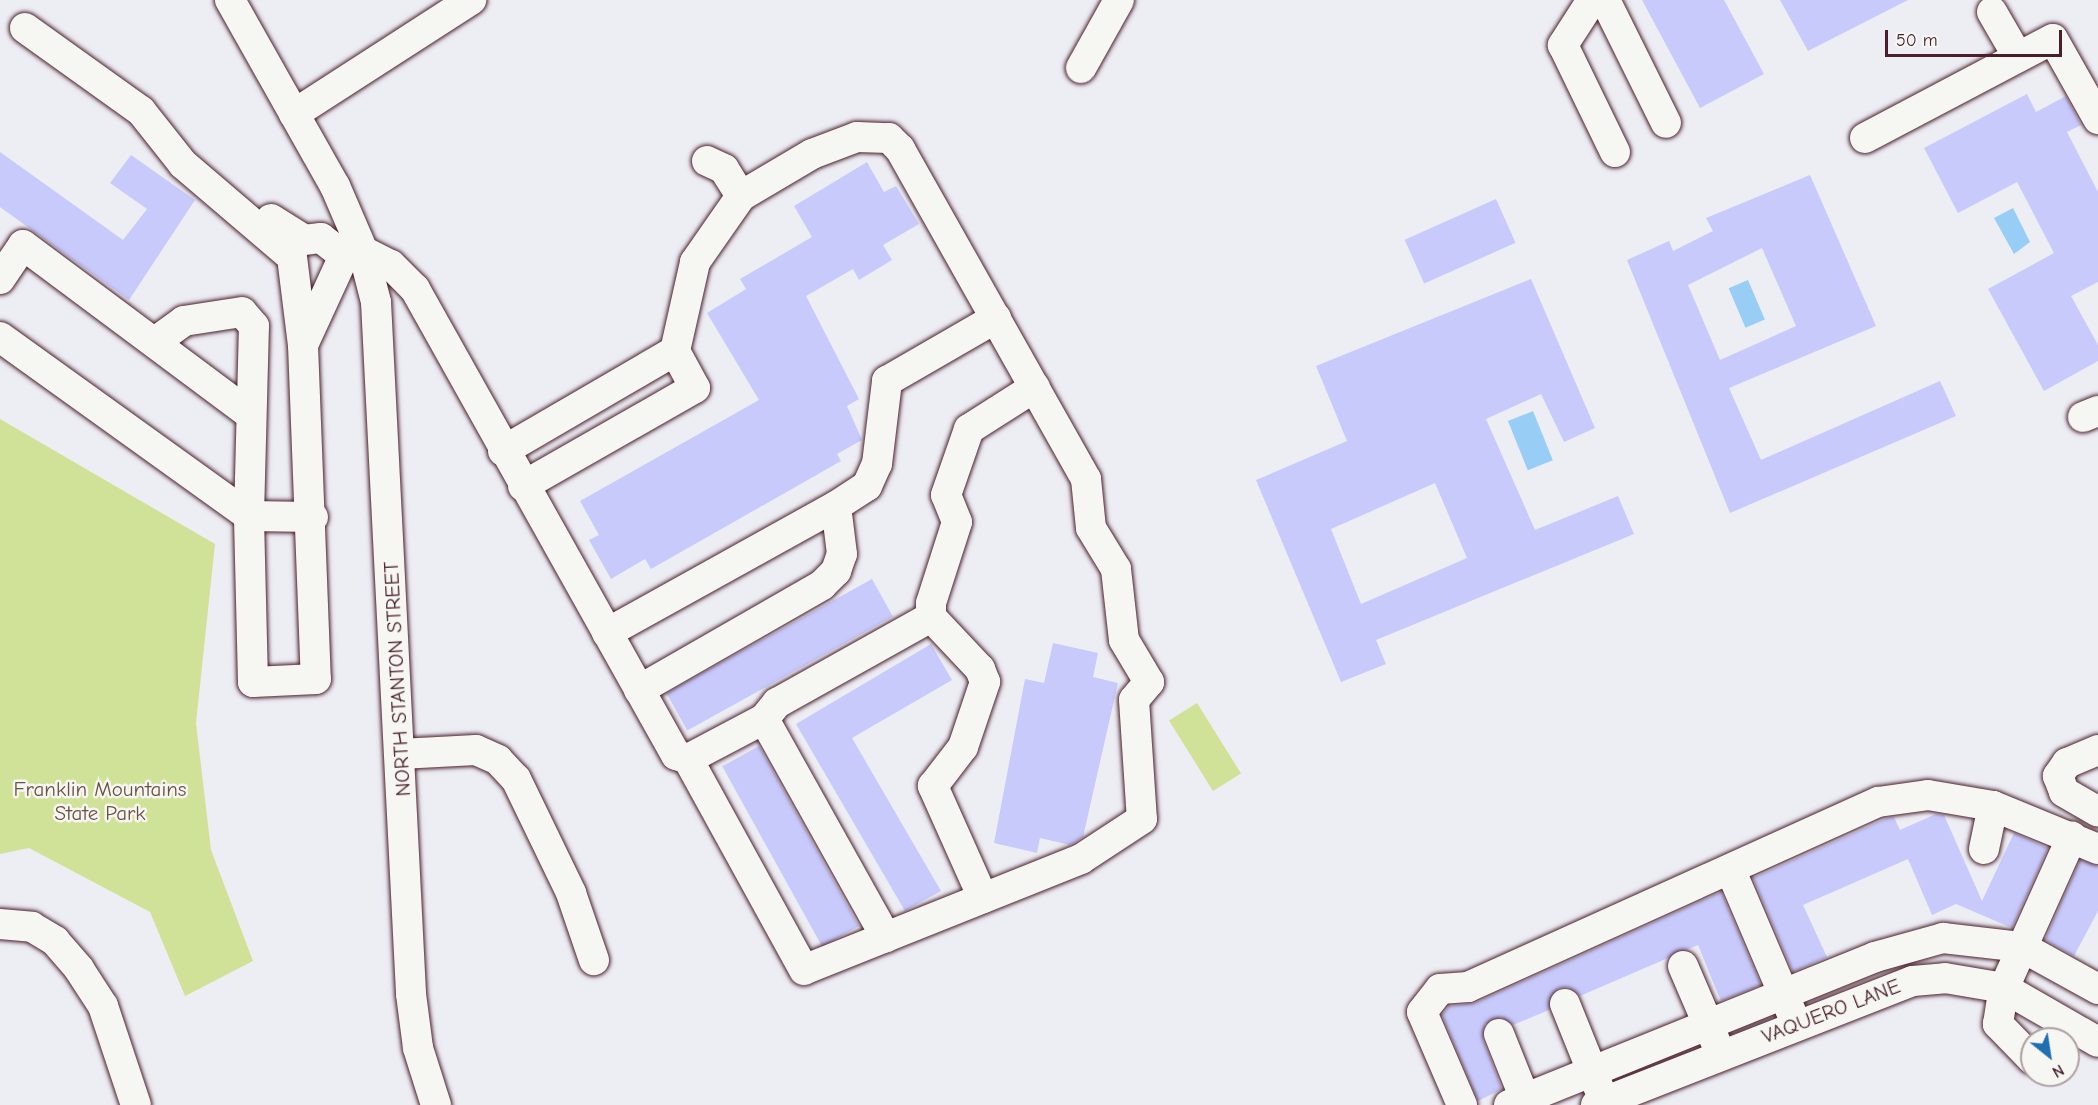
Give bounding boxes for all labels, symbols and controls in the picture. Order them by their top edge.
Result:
scale bar [1888,18,2065,56]
text: 50 m [1896,30,1938,51]
street label: NORTH STANTON STREET [378,561,416,797]
park label: Franklin Mountains State Park [13,776,187,826]
street label: VAQUERO LANE [1758,973,1904,1049]
north arrow [2020,1027,2080,1087]
text: N [2049,1060,2067,1081]

